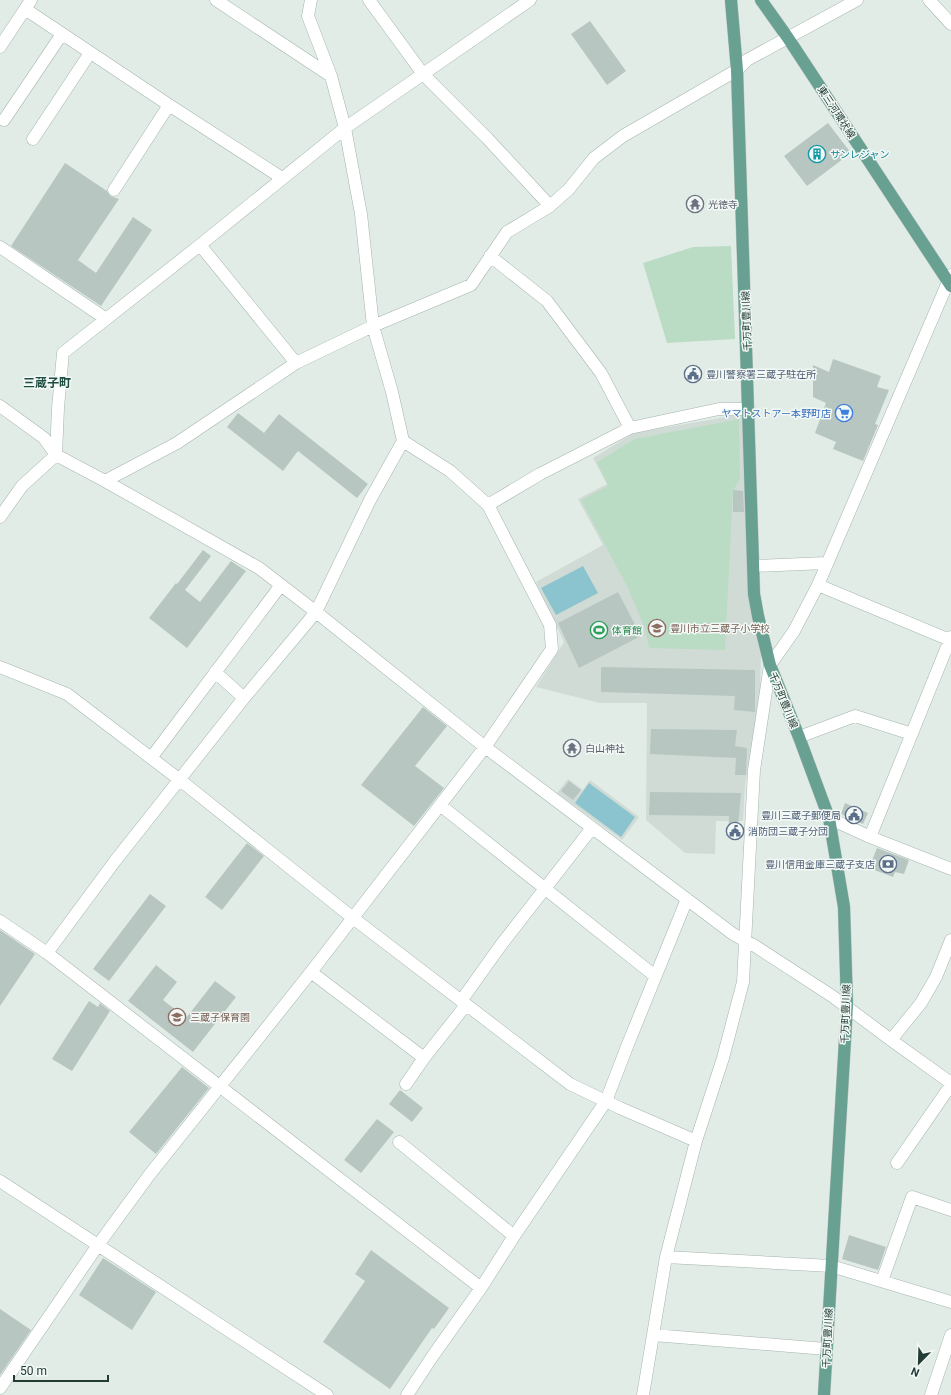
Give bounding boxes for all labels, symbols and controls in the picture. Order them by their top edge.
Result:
street label: 東三河環状線 [816,84,858,140]
building icon: サンレジャン [807,144,827,164]
place label: サンレジャン [830,149,890,160]
temple icon: 光徳寺 [685,194,705,214]
place label: 光徳寺 [708,199,738,210]
street label: 千万町豊川線 [740,291,753,351]
public building icon: 豊川警察署三蔵子駐在所 [683,364,703,384]
place label: 豊川警察署三蔵子駐在所 [706,369,816,380]
district label: 三蔵子町 [23,376,71,390]
supermarket icon: ヤマトストアー本野町店 [834,403,854,423]
place label: ヤマトストアー本野町店 [722,408,831,419]
school or university icon: 豊川市立三蔵子小学校 [647,618,667,638]
sports icon: 体育館 [589,620,609,640]
place label: 豊川市立三蔵子小学校 [670,623,770,634]
place label: 体育館 [612,625,642,636]
street label: 千万町豊川線 [767,670,800,730]
temple icon: 白山神社 [562,738,582,758]
place label: 白山神社 [585,743,625,754]
public building icon: 豊川三蔵子郵便局 [844,805,864,825]
place label: 豊川三蔵子郵便局 [761,810,841,821]
public building icon: 消防団三蔵子分団 [725,821,745,841]
place label: 消防団三蔵子分団 [748,826,828,837]
bank icon: 豊川信用金庫三蔵子支店 [878,854,898,874]
place label: 豊川信用金庫三蔵子支店 [765,859,875,870]
street label: 千万町豊川線 [839,984,852,1044]
school or university icon: 三蔵子保育園 [167,1007,187,1027]
place label: 三蔵子保育園 [190,1012,250,1023]
street label: 千万町豊川線 [820,1308,835,1368]
north arrow [899,1343,939,1383]
scale bar [14,1357,108,1383]
text: 50 m [20,1364,47,1378]
text: N [909,1364,921,1379]

